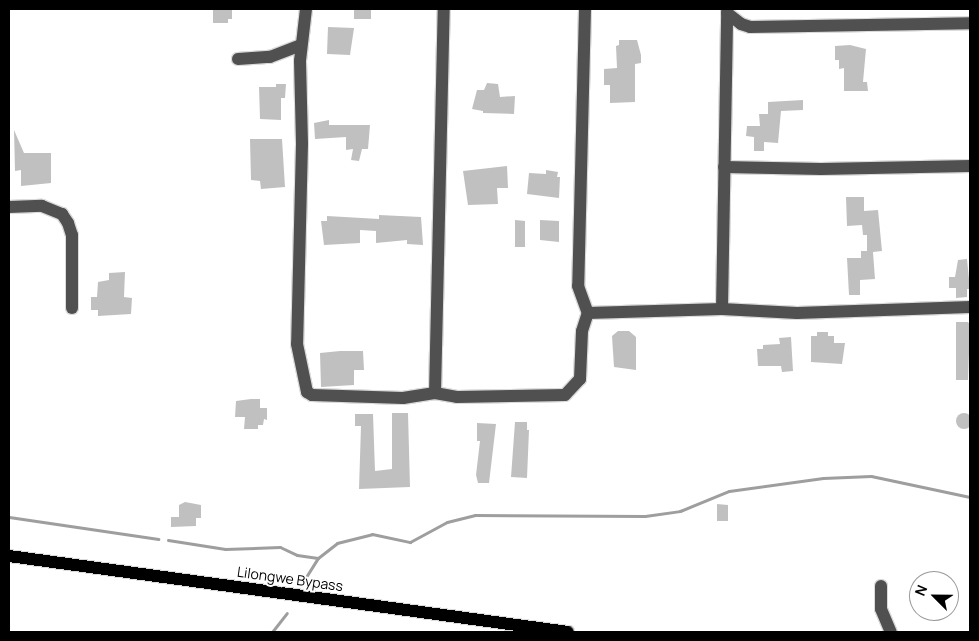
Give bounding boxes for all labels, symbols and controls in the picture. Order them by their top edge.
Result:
street label: Lilongwe Bypass [236,563,344,595]
north arrow [909,571,959,621]
text: N [910,582,931,599]

